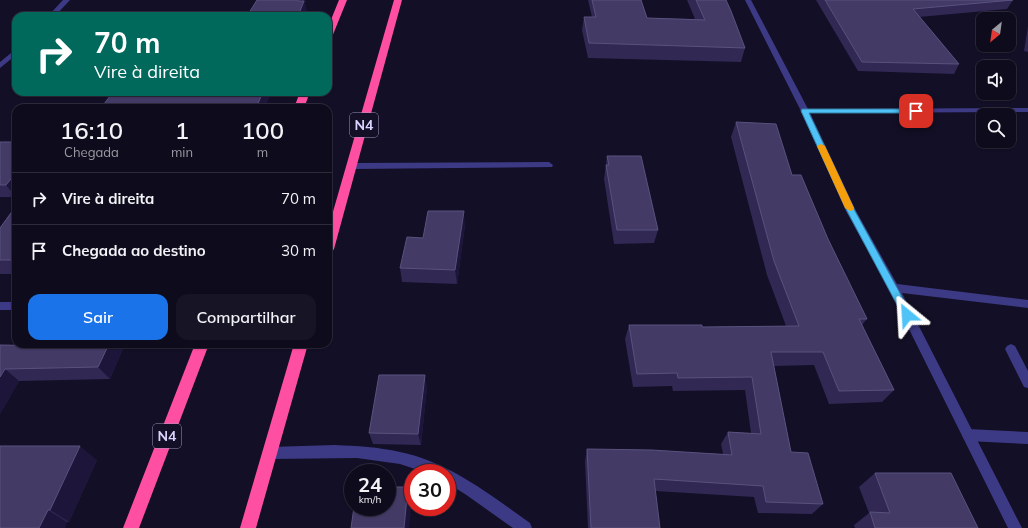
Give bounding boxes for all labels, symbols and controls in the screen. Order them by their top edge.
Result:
north arrow [976,12,1016,52]
map controls [976,12,1016,148]
text: 70 m [94,25,160,60]
icon: right [28,28,80,80]
text: Vire à direita [94,60,200,83]
button: sound [976,60,1016,100]
pin [899,94,933,128]
icon: arrive [905,100,927,122]
button: search [976,108,1016,148]
road number: N4 [350,113,378,137]
text: 16:10 [60,115,123,145]
text: 1 [175,115,189,145]
text: 100 [241,115,284,145]
text: Chegada [64,144,119,160]
text: min [171,144,193,160]
text: m [257,144,268,160]
icon: right [28,188,50,210]
text: Vire à direita [62,189,154,208]
text: 70 m [281,189,316,208]
icon: arrive [28,240,50,262]
text: Chegada ao destino [62,241,206,260]
text: 30 m [281,241,316,260]
button: Sair [28,294,168,340]
button: Compartilhar [176,294,316,340]
position arrow [886,294,928,336]
road number: N4 [153,424,181,448]
speed limit sign: 30 [404,464,456,516]
text: 24 [358,472,382,497]
text: km/h [359,493,381,506]

